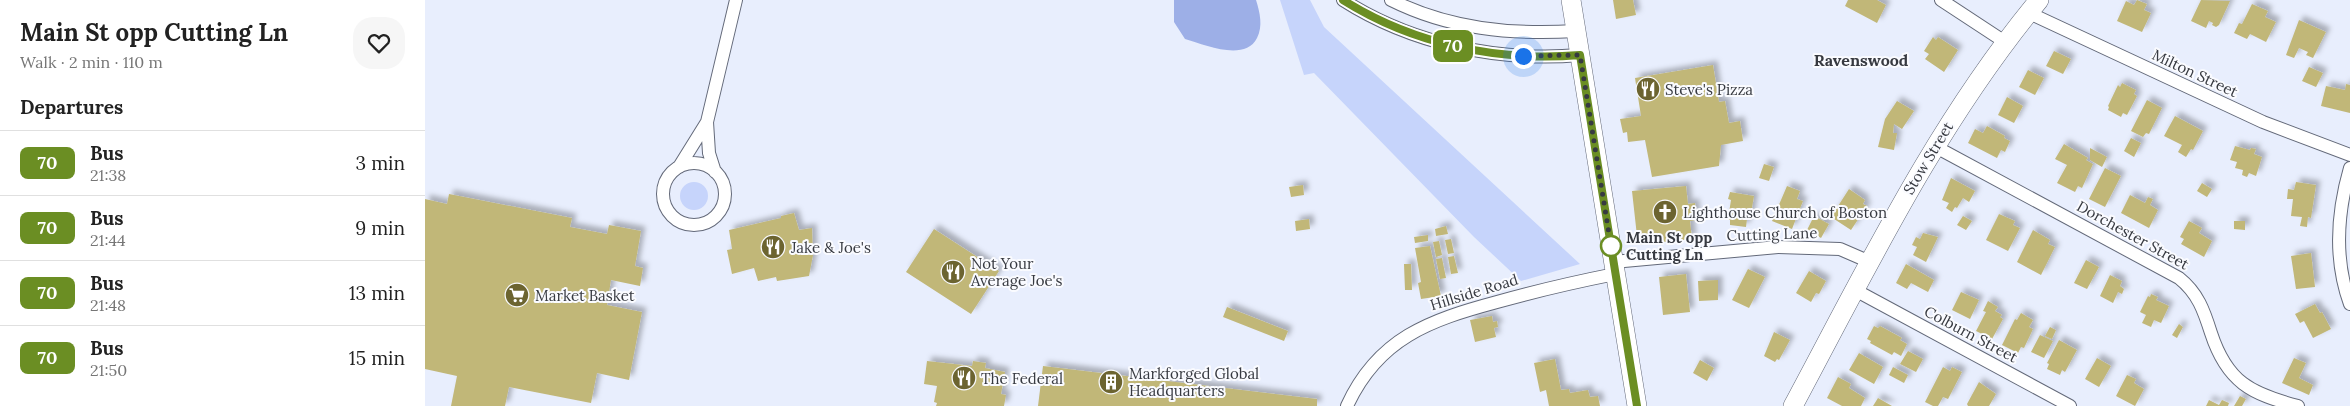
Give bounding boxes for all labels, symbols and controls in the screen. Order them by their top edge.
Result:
text: Main St opp Cutting Ln [20,17,288,48]
button: heart [353,17,405,69]
line badge: 70 [1431,30,1475,62]
text: 70 [1443,34,1463,57]
your location [1511,44,1536,69]
street label: Milton Street [2149,45,2241,101]
district label: Ravenswood [1814,50,1909,70]
text: Walk · 2 min · 110 m [20,52,163,72]
restaurant icon: Steve's Pizza [1635,76,1661,102]
place label: Steve's Pizza [1665,80,1753,99]
text: Departures [20,95,123,119]
street label: Stow Street [1899,118,1957,198]
text: Bus [90,141,123,165]
text: 70 [38,151,57,174]
text: 3 min [356,151,405,175]
text: 21:38 [90,165,126,185]
street label: Dorchester Street [2074,196,2193,274]
church icon: Lighthouse Church of Boston [1652,199,1678,225]
place label: Lighthouse Church of Boston [1683,203,1887,222]
text: Bus [90,206,123,230]
text: 70 [38,216,57,239]
text: 9 min [355,216,405,240]
street label: Cutting Lane [1726,223,1818,245]
place label: Main St opp Cutting Ln [1626,228,1712,264]
text: 21:44 [90,230,126,250]
restaurant icon: Jake & Joe's [760,234,786,260]
marker: Main St opp Cutting Ln [1600,235,1622,257]
place label: Jake & Joe's [790,238,871,257]
place label: Not Your Average Joe's [970,254,1063,290]
restaurant icon: Not Your Average Joe's [940,259,966,285]
street label: Hillside Road [1428,270,1520,314]
text: Bus [90,271,123,295]
text: 70 [38,281,57,304]
text: 13 min [349,281,405,305]
supermarket icon: Market Basket [504,282,530,308]
place label: Market Basket [535,286,635,305]
text: 21:48 [90,295,126,315]
street label: Colburn Street [1921,301,2021,367]
text: Bus [90,336,123,360]
text: 70 [38,346,57,369]
text: 15 min [349,346,405,370]
text: 21:50 [90,360,127,380]
place label: Markforged Global Headquarters [1129,364,1259,400]
restaurant icon: The Federal [951,365,977,391]
place label: The Federal [981,369,1063,388]
building icon: Markforged Global Headquarters [1098,369,1124,395]

